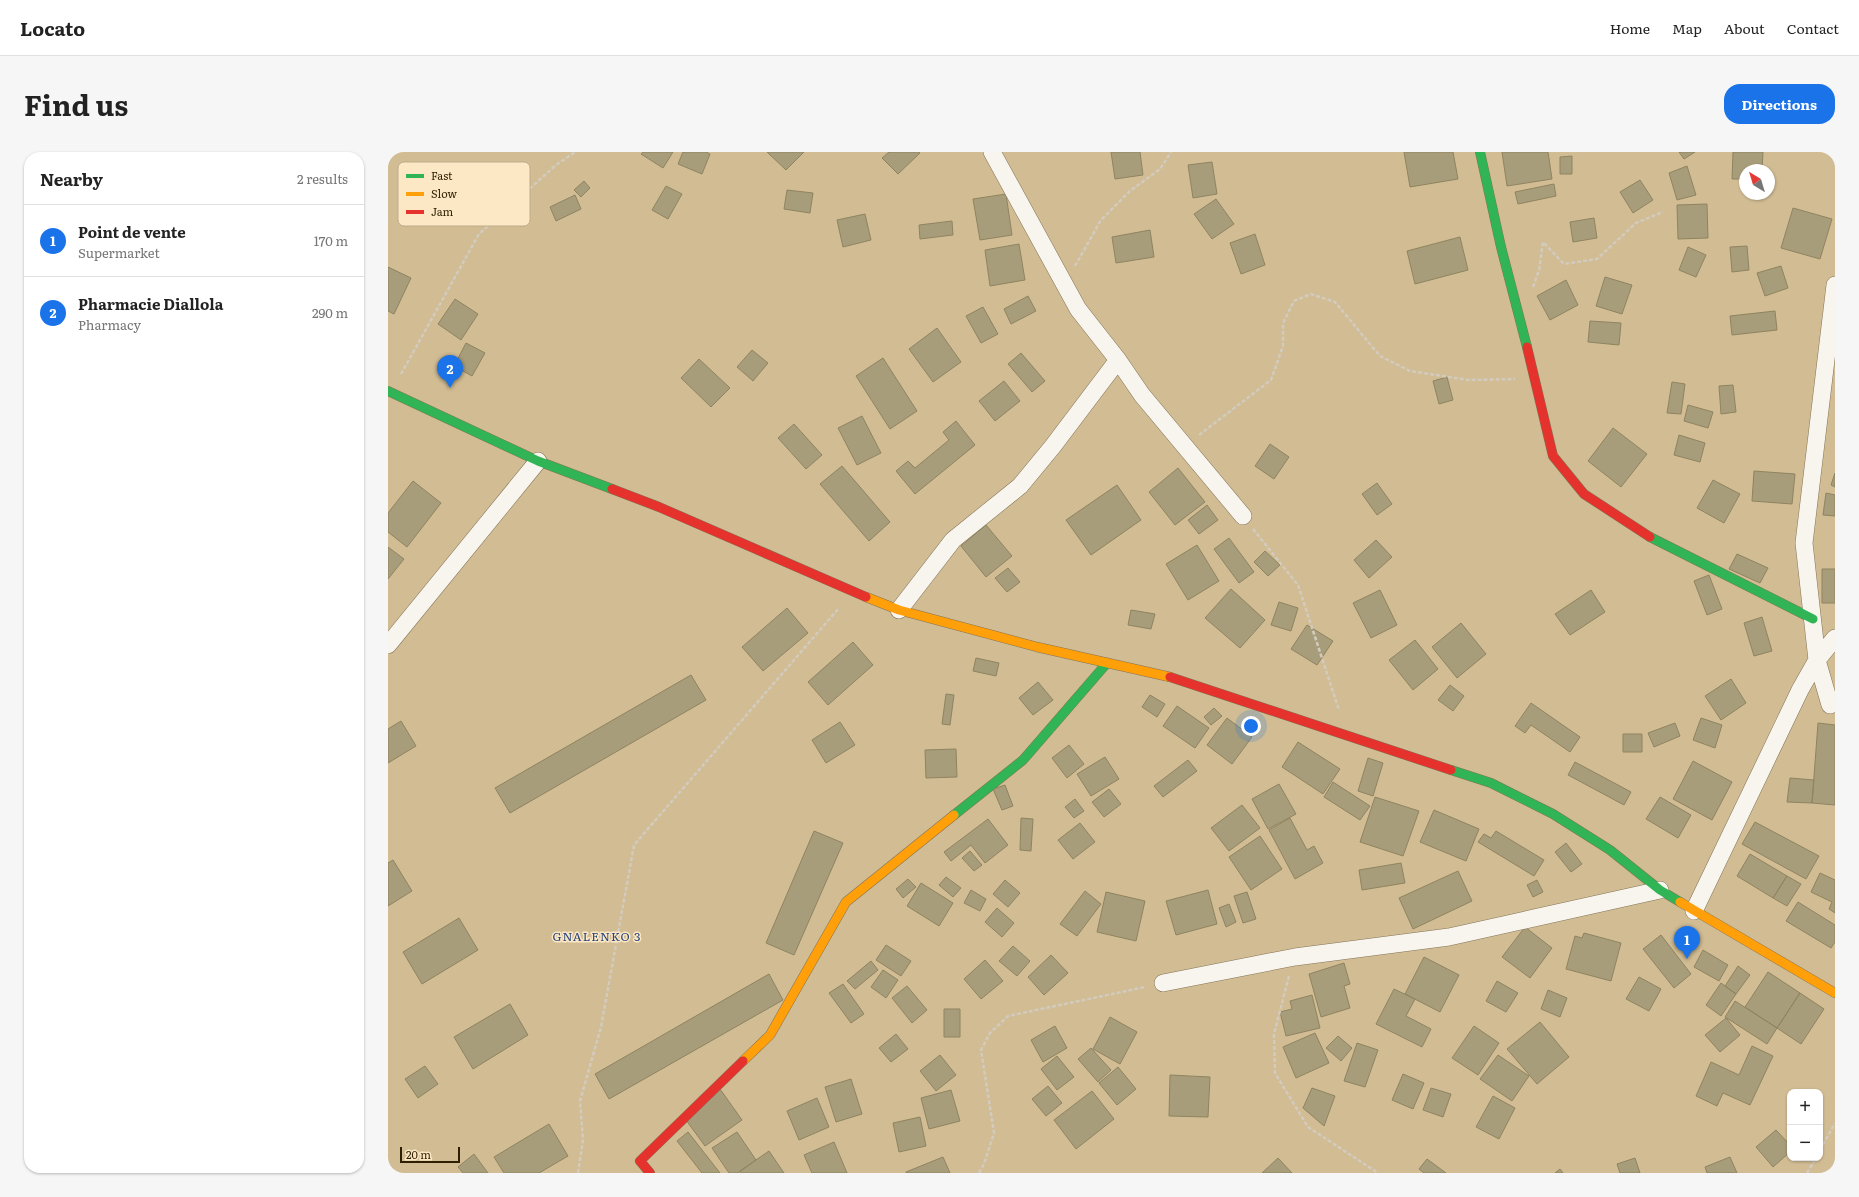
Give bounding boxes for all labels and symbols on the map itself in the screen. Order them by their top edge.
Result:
legend [398,162,530,226]
north arrow [1739,164,1775,200]
text: Fast [431,167,453,183]
text: Slow [431,185,457,201]
text: Jam [431,203,454,219]
pin: 2 [437,355,463,388]
your location [1241,716,1261,736]
pin: 1 [1674,926,1700,959]
district label: GNALENKO 3 [552,927,642,945]
scale bar [400,1145,460,1164]

